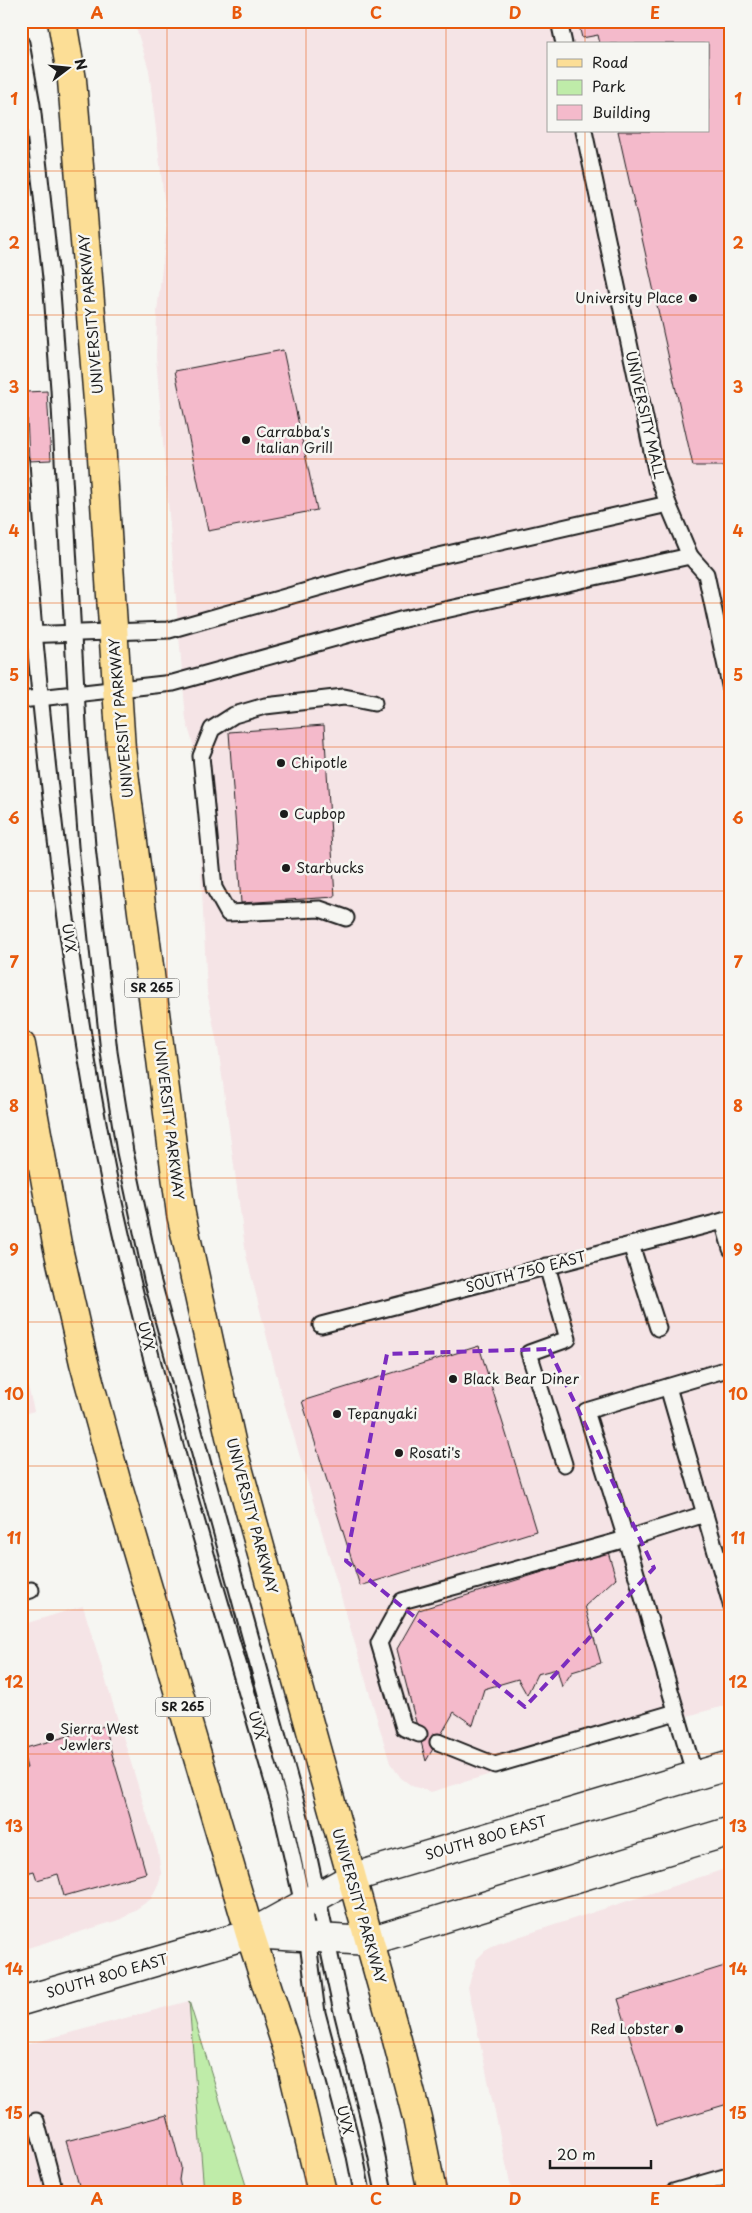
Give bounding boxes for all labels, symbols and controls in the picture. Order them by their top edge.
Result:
text: A [91,0,104,24]
text: B [232,0,243,24]
text: C [370,0,382,24]
text: D [509,0,521,24]
text: E [650,0,660,24]
north arrow [42,42,92,92]
legend [547,42,710,132]
text: Road [592,50,628,73]
text: N [69,56,93,73]
text: Park [592,74,626,97]
text: 1 [10,86,18,110]
text: 1 [734,86,742,110]
text: Building [592,100,651,123]
text: 2 [8,230,20,254]
text: 2 [732,230,744,254]
street label: UNIVERSITY PARKWAY [73,233,108,395]
place label: University Place [575,287,683,308]
marker: University Place [687,292,699,304]
street label: UNIVERSITY MALL [621,349,670,481]
text: 3 [9,374,19,398]
text: 3 [733,374,743,398]
place label: Carrabba's Italian Grill [256,421,333,458]
marker: Carrabba's Italian Grill [240,434,252,446]
text: 4 [9,518,20,542]
text: 4 [733,518,744,542]
street label: UNIVERSITY PARKWAY [103,637,138,799]
text: 5 [9,662,19,686]
text: 5 [733,662,743,686]
place label: Chipotle [291,752,348,773]
marker: Chipotle [275,757,287,769]
place label: Cupbop [294,803,345,824]
text: 6 [8,805,20,829]
text: 6 [732,805,744,829]
marker: Cupbop [278,808,290,820]
place label: Starbucks [296,857,364,878]
marker: Starbucks [280,862,292,874]
street label: UVX [57,922,82,954]
text: 7 [9,949,19,973]
text: 7 [733,949,743,973]
road number: SR 265 [124,978,180,998]
street label: UNIVERSITY PARKWAY [149,1039,190,1201]
text: 8 [9,1093,19,1117]
text: 8 [733,1093,743,1117]
text: 9 [9,1237,19,1261]
text: 9 [733,1237,743,1261]
street label: SOUTH 750 EAST [463,1245,589,1298]
street label: UVX [133,1319,160,1353]
place label: Black Bear Diner [463,1368,579,1389]
marker: Black Bear Diner [447,1373,459,1385]
text: 10 [4,1381,24,1405]
text: 10 [728,1381,748,1405]
place label: Tepanyaki [347,1403,417,1424]
marker: Tepanyaki [331,1408,343,1420]
street label: UNIVERSITY PARKWAY [222,1435,283,1596]
place label: Rosati's [409,1442,460,1463]
marker: Rosati's [393,1447,405,1459]
text: 11 [7,1525,21,1549]
text: 11 [731,1525,745,1549]
text: 12 [5,1669,23,1693]
text: 12 [729,1669,747,1693]
road number: SR 265 [156,1698,210,1716]
street label: UVX [243,1708,272,1742]
place label: Sierra West Jewlers [60,1718,139,1755]
marker: Sierra West Jewlers [44,1731,56,1743]
street label: SOUTH 800 EAST [422,1810,550,1865]
text: 13 [5,1813,23,1837]
text: 13 [729,1813,747,1837]
street label: UNIVERSITY PARKWAY [327,1826,392,1986]
street label: SOUTH 800 EAST [43,1948,171,2003]
text: 14 [5,1956,23,1980]
text: 14 [729,1956,747,1980]
place label: Red Lobster [590,2018,669,2039]
marker: Red Lobster [673,2023,685,2035]
text: 15 [5,2100,23,2124]
text: 15 [729,2100,747,2124]
street label: UVX [332,2103,359,2137]
scale bar [550,2138,651,2170]
text: 20 m [557,2142,596,2165]
text: A [91,2186,104,2210]
text: B [232,2186,243,2210]
text: C [370,2186,382,2210]
text: D [509,2186,521,2210]
text: E [650,2186,660,2210]

